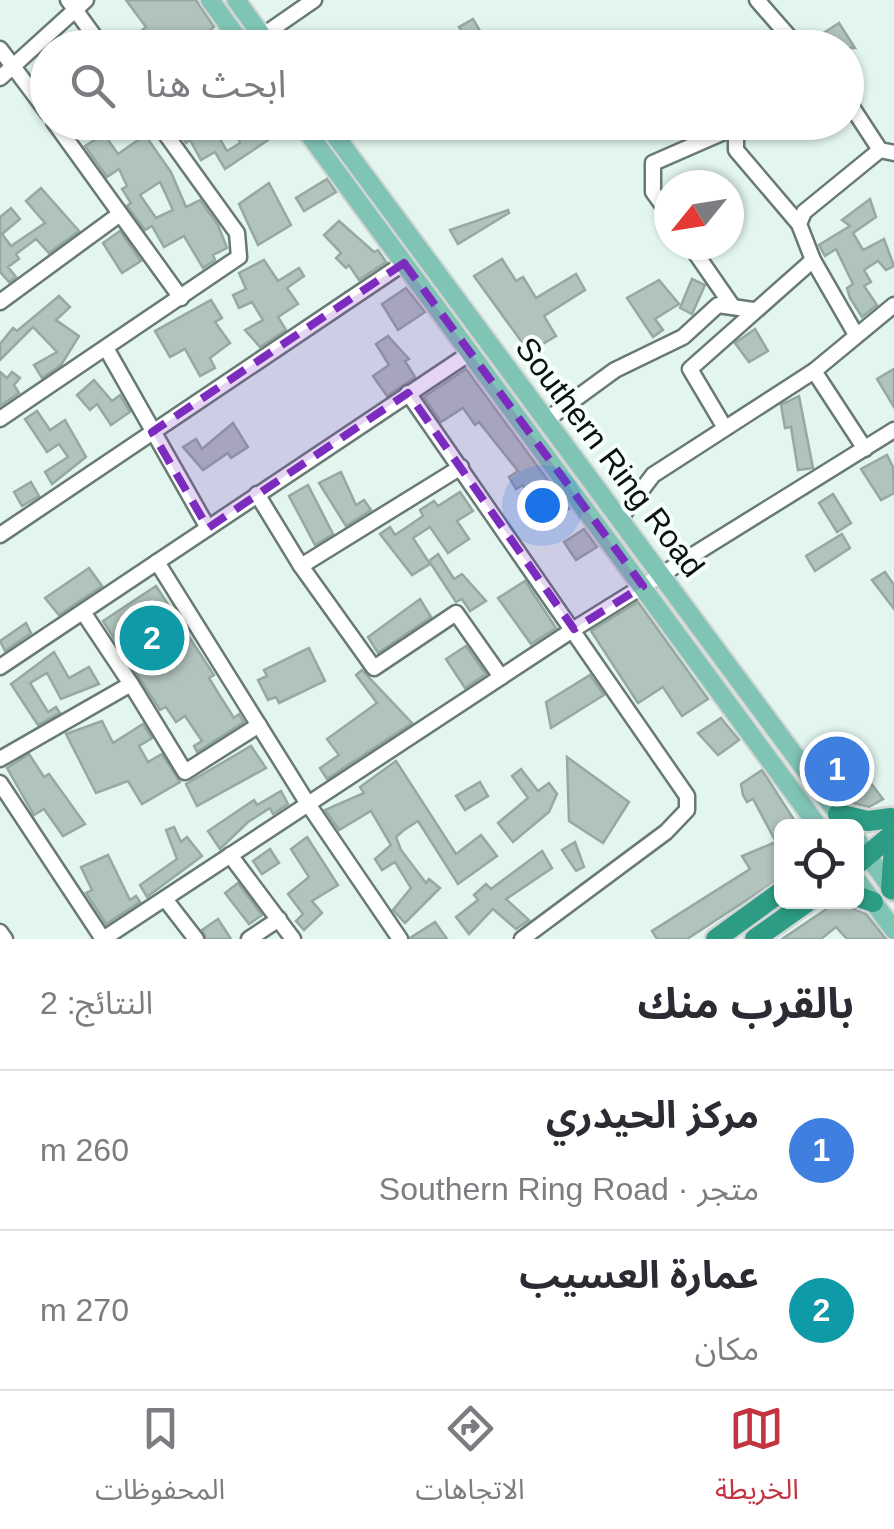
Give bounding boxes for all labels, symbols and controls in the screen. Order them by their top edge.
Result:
search box [30,30,864,140]
icon: search [65,58,120,113]
text: ابحث هنا [145,63,286,105]
north arrow [654,170,744,260]
street label: Southern Ring Road [508,330,712,584]
your location [517,480,568,531]
pin: 2 [120,600,184,676]
pin: 1 [804,732,870,806]
map controls [774,819,864,909]
button: locate [774,819,864,909]
text: بالقرب منك [638,980,854,1027]
text: النتائج: 2 [40,985,153,1021]
text: مركز الحيدري [546,1094,759,1136]
text: 260 m [40,1132,129,1168]
text: 1 [813,1132,830,1168]
text: متجر · Southern Ring Road [379,1171,759,1207]
text: عمارة العسيب [519,1254,759,1296]
text: 270 m [40,1292,129,1328]
text: 2 [813,1292,830,1328]
text: مكان [695,1331,759,1367]
tab: المحفوظات [95,1401,225,1520]
tab: الاتجاهات [415,1401,525,1520]
tab: الخريطة [715,1401,799,1520]

